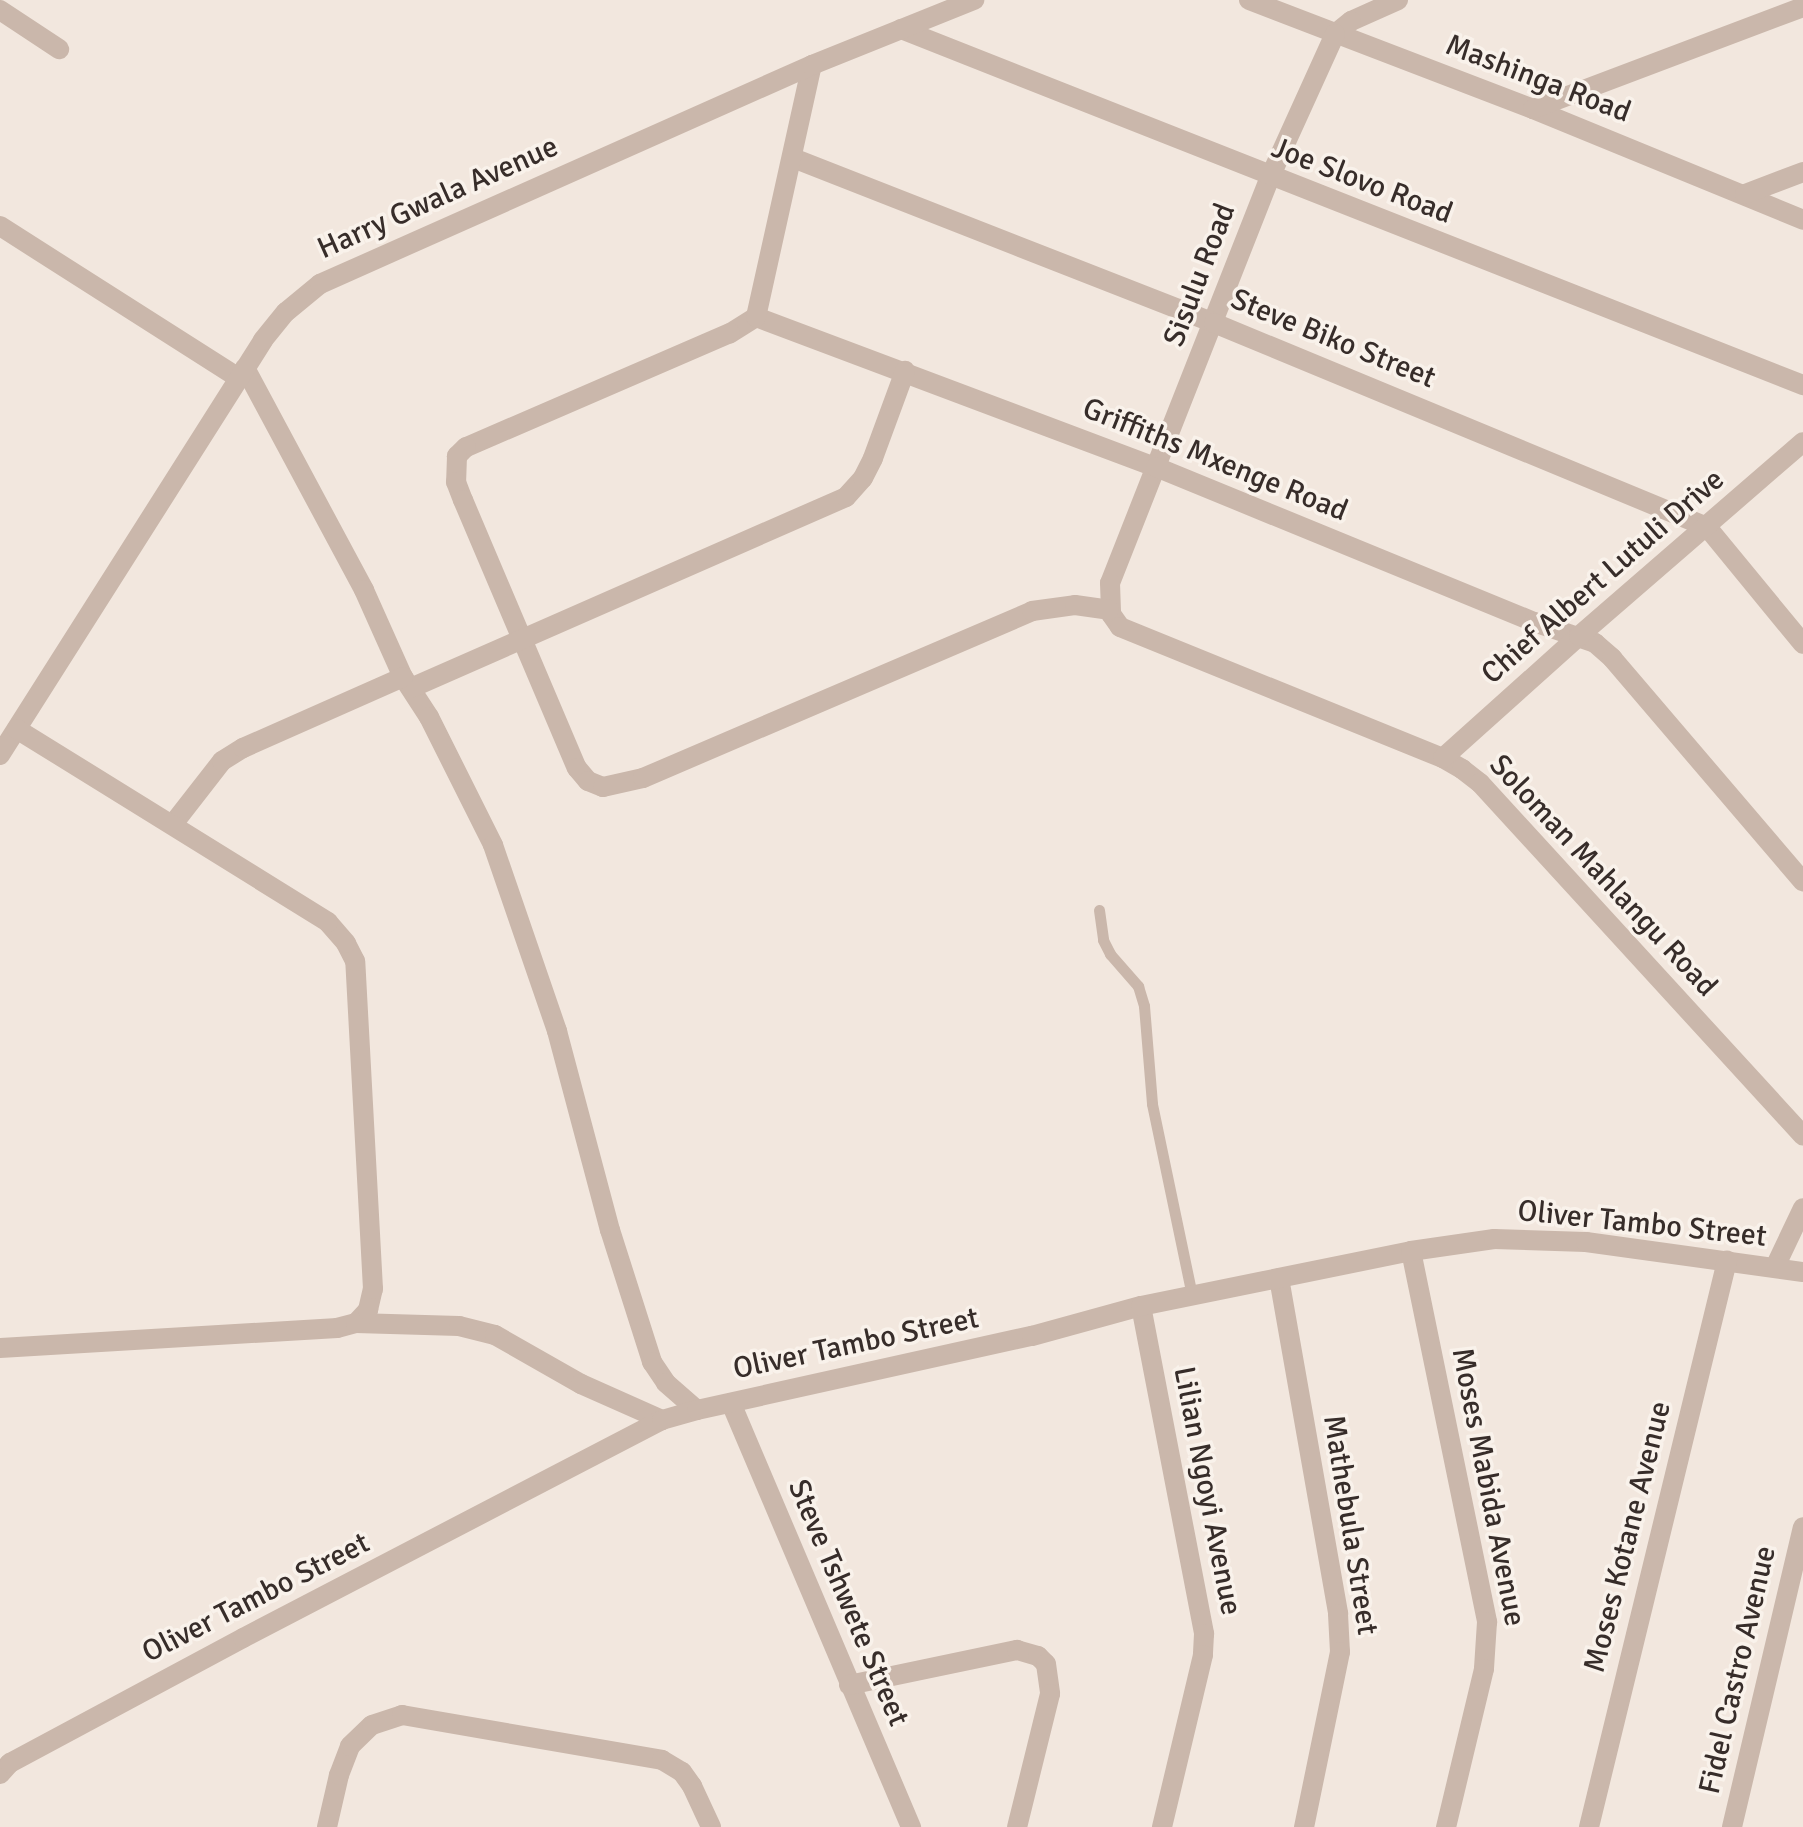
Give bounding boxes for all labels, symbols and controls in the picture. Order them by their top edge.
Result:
street label: Mashinga Road [1440,27,1636,131]
street label: Harry Gwala Avenue [312,129,564,267]
street label: Joe Slovo Road [1266,130,1458,232]
street label: Sisulu Road [1156,199,1244,351]
street label: Steve Biko Street [1225,282,1441,396]
street label: Griffiths Mxenge Road [1077,390,1353,530]
street label: Chief Albert Lutuli Drive [1474,462,1732,692]
street label: Soloman Mahlangu Road [1481,748,1725,1004]
street label: Oliver Tambo Street [1516,1193,1768,1255]
street label: Oliver Tambo Street [730,1300,982,1388]
street label: Moses Mabida Avenue [1443,1345,1533,1629]
street label: Lilian Ngoyi Avenue [1165,1364,1249,1618]
street label: Moses Kotane Avenue [1577,1398,1679,1676]
street label: Mathebula Street [1315,1413,1385,1637]
street label: Steve Tshwete Street [780,1474,916,1732]
street label: Oliver Tambo Street [136,1525,376,1671]
street label: Fidel Castro Avenue [1692,1543,1784,1797]

